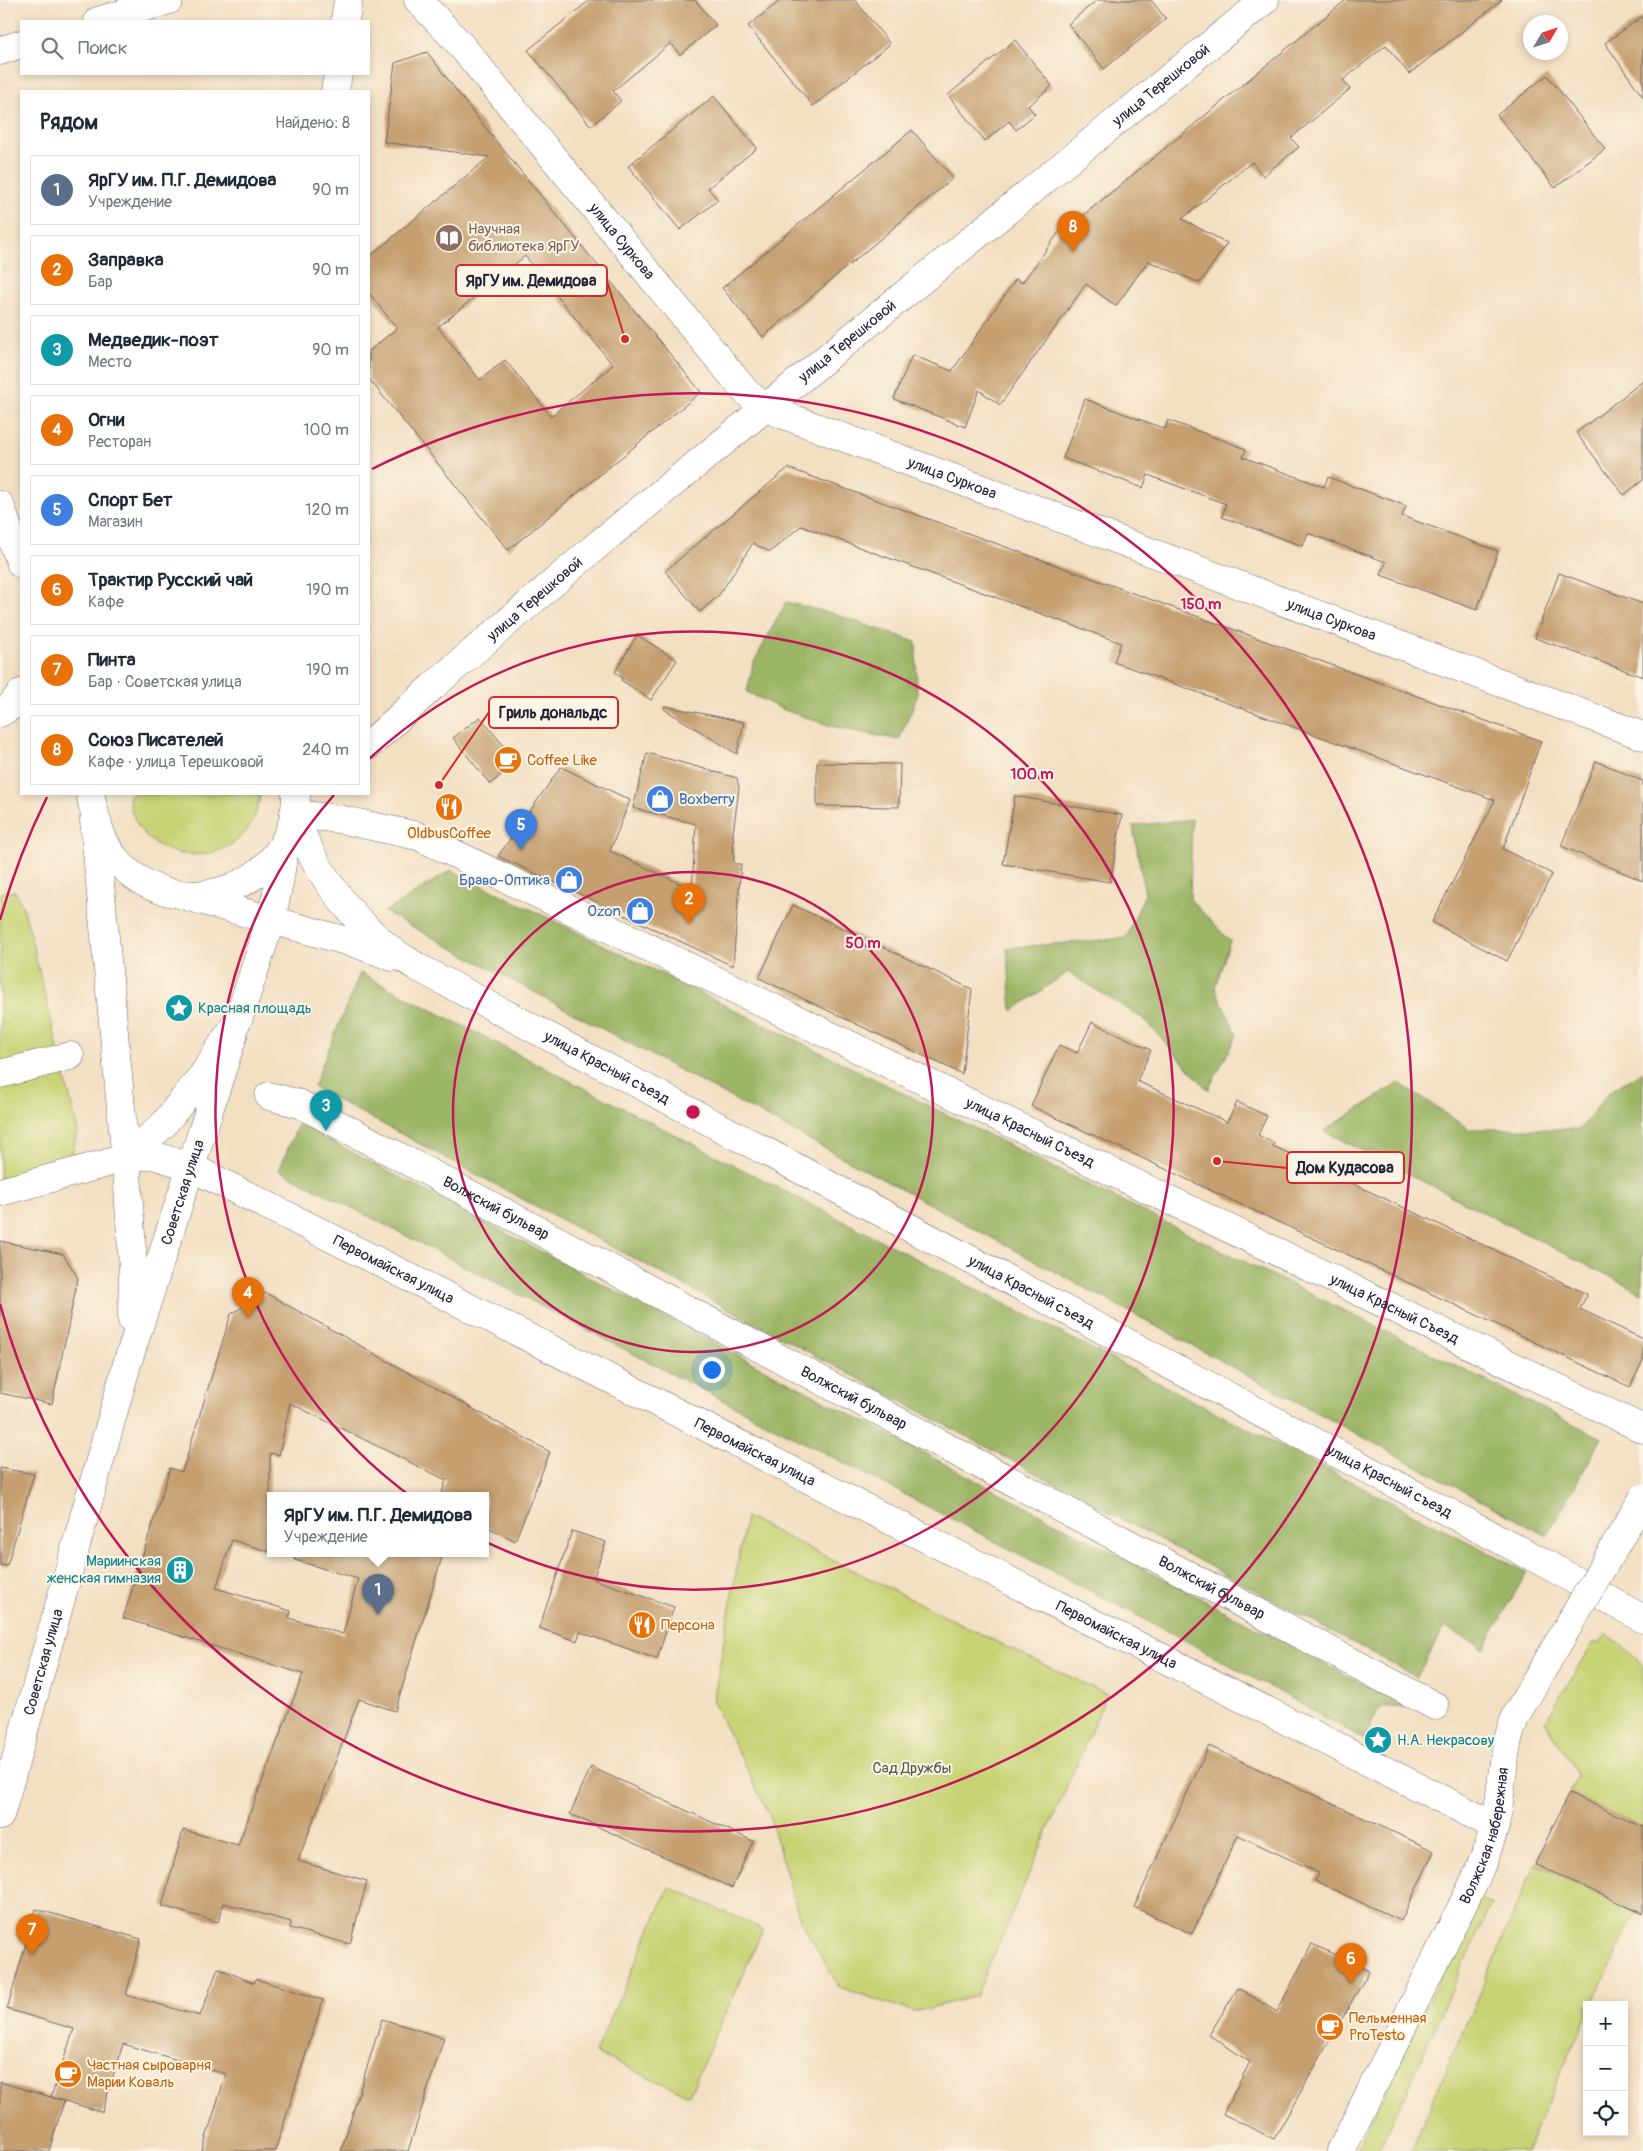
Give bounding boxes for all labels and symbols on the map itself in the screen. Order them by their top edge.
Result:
north arrow [1523,15,1568,60]
street label: улица Терешковой [1108,40,1214,131]
street label: улица Суркова [584,199,659,284]
pin: 8 [1057,211,1089,252]
place label: Научная библиотека ЯрГУ [468,220,579,256]
library icon: Научная библиотека ЯрГУ [434,223,464,253]
callout: ЯрГУ им. Демидова [456,265,607,296]
text: ЯрГУ им. Демидова [466,271,597,291]
street label: улица Терешковой [794,296,900,387]
street label: улица Суркова [904,453,999,504]
street label: улица Терешковой [483,553,587,646]
text: 150 m [1181,595,1221,614]
street label: улица Суркова [1283,595,1379,645]
callout: Гриль дональдс [489,697,618,728]
text: Гриль дональдс [499,703,607,723]
cafe icon: Coffee Like [493,745,523,775]
place label: Coffee Like [527,751,598,770]
text: 100 m [1011,765,1053,784]
shop icon: Boxberry [645,784,675,814]
place label: Boxberry [679,790,735,809]
restaurant icon: OldbusCoffee [434,792,464,822]
pin: 5 [505,809,537,850]
place label: OldbusCoffee [407,824,492,843]
shop icon: Браво-Оптика [554,865,584,895]
place label: Браво-Оптика [459,871,550,890]
pin: 2 [673,883,705,924]
shop icon: Ozon [625,896,655,926]
place label: Ozon [587,902,621,921]
text: 50 m [846,934,880,953]
place icon: Красная площадь [164,993,194,1023]
place label: Красная площадь [198,999,312,1018]
street label: улица Красный съезд [540,1026,673,1109]
pin: 3 [310,1090,342,1131]
street label: улица Красный Съезд [961,1093,1097,1172]
centre of rings [684,1103,702,1121]
street label: Советская улица [157,1137,209,1248]
callout: Дом Кудасова [1287,1152,1404,1183]
text: Дом Кудасова [1295,1158,1394,1178]
street label: Волжский бульвар [439,1172,552,1244]
street label: Первомайская улица [330,1231,457,1308]
street label: улица Красный съезд [964,1251,1097,1333]
street label: улица Красный Съезд [1326,1269,1462,1348]
pin: 4 [232,1277,264,1318]
your location [699,1357,725,1383]
street label: Волжский бульвар [797,1362,910,1434]
street label: Первомайская улица [691,1414,819,1491]
street label: улица Красный съезд [1322,1440,1455,1522]
place label: Мариинская женская гимназия [47,1552,161,1588]
street label: Волжский бульвар [1155,1552,1268,1624]
building icon: Мариинская женская гимназия [165,1555,195,1585]
pin: 1 [362,1574,394,1615]
street label: Первомайская улица [1053,1597,1180,1674]
street label: Советская улица [20,1607,68,1717]
restaurant icon: Персона [627,1610,657,1640]
place label: Персона [661,1616,715,1635]
place icon: Н.А. Некрасову [1363,1725,1393,1755]
place label: Н.А. Некрасову [1397,1731,1495,1750]
park label: Сад Дружбы [873,1759,951,1778]
street label: Волжская набережная [1456,1766,1513,1907]
pin: 7 [16,1914,48,1955]
pin: 6 [1335,1943,1367,1984]
place label: Пельменная ProTesto [1349,2009,1426,2045]
cafe icon: Пельменная ProTesto [1315,2012,1345,2042]
place label: Частная сыроварня Марии Коваль [87,2056,211,2092]
cafe icon: Частная сыроварня Марии Коваль [53,2059,83,2089]

